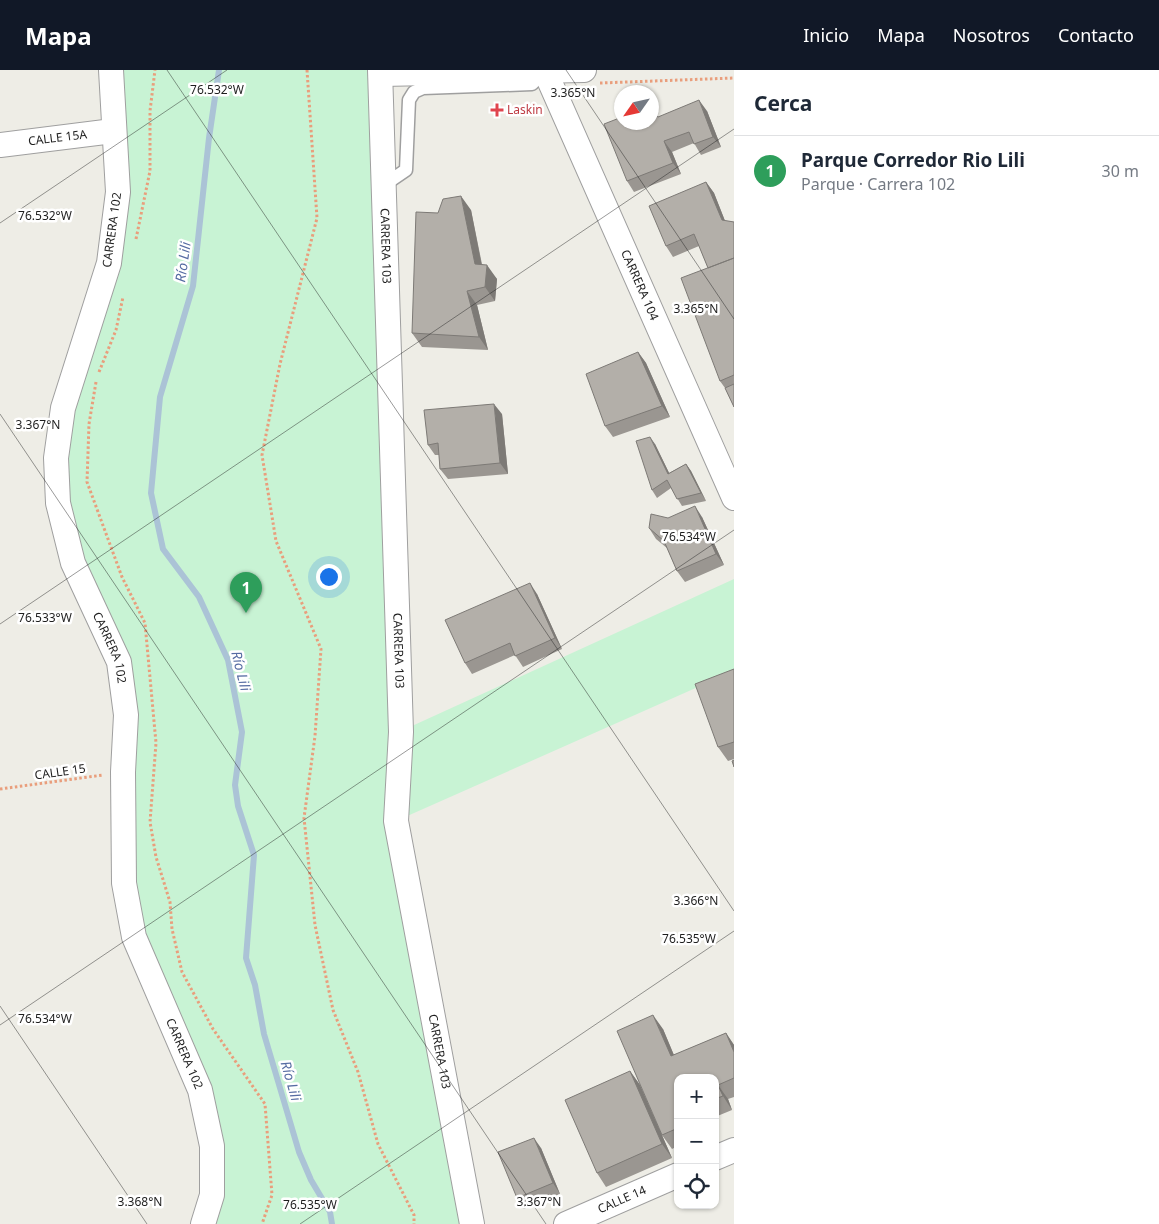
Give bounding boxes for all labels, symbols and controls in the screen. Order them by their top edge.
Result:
text: Mapa [25,19,92,52]
text: Inicio [803,23,849,47]
text: Mapa [877,23,925,47]
text: Nosotros [953,23,1030,47]
text: Contacto [1058,23,1134,47]
text: 76.532°W [190,81,244,98]
text: 3.365°N [551,84,595,101]
north arrow [614,85,659,130]
text: Cerca [754,89,812,117]
place label: Laskin [507,101,543,118]
marker: Laskin [491,104,503,116]
street label: CALLE 15A [27,125,88,149]
text: Parque Corredor Rio Lili [801,147,1025,173]
text: 1 [765,160,775,182]
text: 30 m [1102,160,1139,182]
text: Parque · Carrera 102 [801,173,955,195]
street label: CARRERA 102 [98,191,125,269]
text: 76.532°W [18,207,72,224]
street label: CARRERA 103 [376,208,396,284]
water label: Río Lili [170,240,195,283]
street label: CARRERA 104 [617,247,663,323]
text: 3.365°N [674,300,718,317]
text: 3.367°N [16,416,60,433]
text: 76.534°W [662,528,716,545]
your location [316,564,342,590]
pin: 1 [230,572,262,613]
text: 76.533°W [18,609,72,626]
street label: CARRERA 102 [89,609,131,684]
street label: CARRERA 103 [389,613,409,689]
water label: Río Lili [227,649,256,693]
street label: CALLE 15 [33,759,87,783]
text: 3.366°N [674,892,718,909]
text: 76.535°W [662,930,716,947]
text: 76.534°W [18,1010,72,1027]
street label: CARRERA 103 [425,1013,455,1090]
street label: CARRERA 102 [162,1015,208,1092]
water label: Río Lili [277,1059,306,1103]
map controls [674,1074,719,1209]
button: + [674,1074,719,1119]
button: − [674,1119,719,1164]
button: locate [674,1164,719,1209]
street label: CALLE 14 [595,1181,649,1217]
text: 3.368°N [118,1193,162,1210]
text: 3.367°N [517,1193,561,1210]
text: 76.535°W [283,1196,337,1213]

